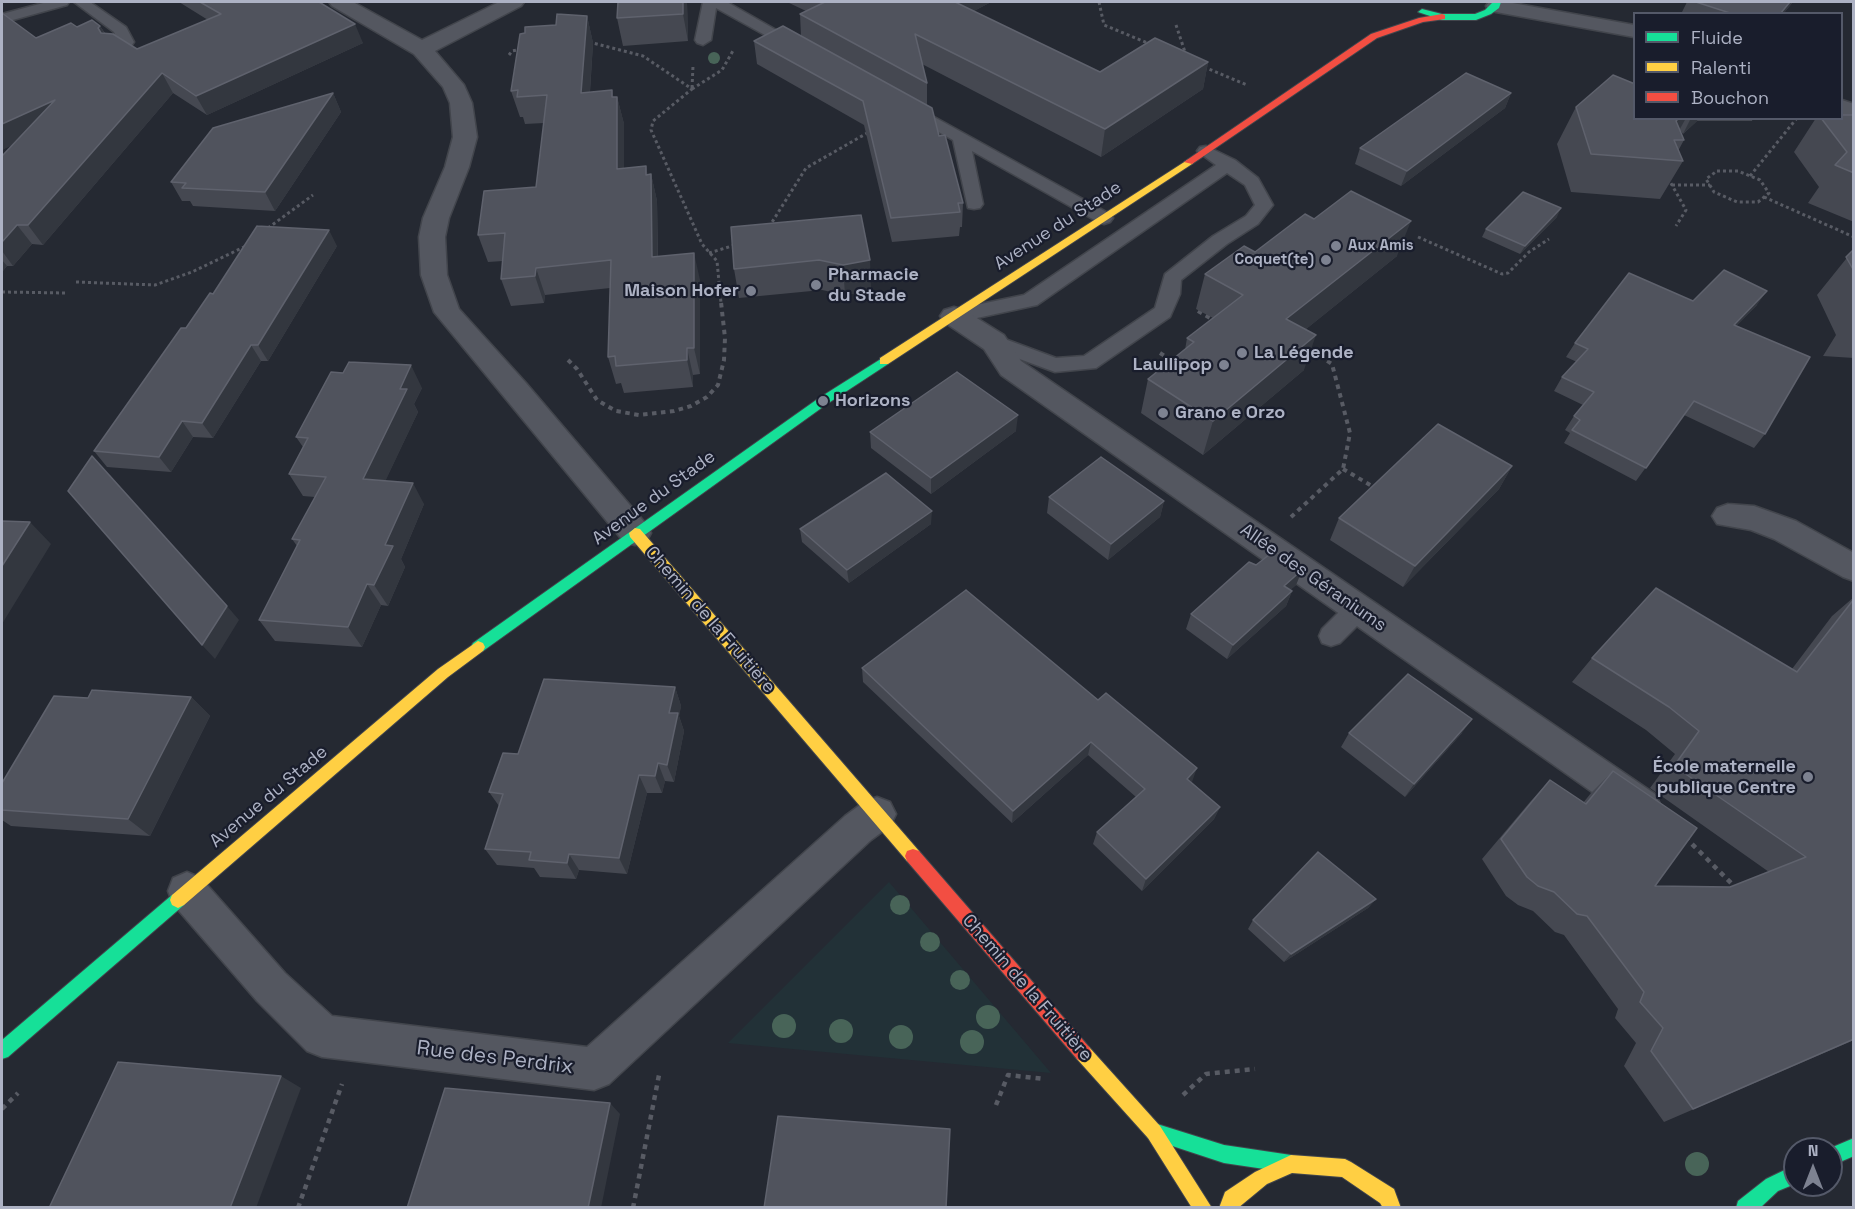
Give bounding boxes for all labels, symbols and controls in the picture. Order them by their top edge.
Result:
legend [1633,12,1843,120]
text: Fluide [1691,26,1743,49]
text: Ralenti [1691,56,1751,79]
text: Bouchon [1691,86,1769,109]
street label: Avenue du Stade [990,177,1126,275]
place label: Aux Amis [1348,237,1414,255]
marker: Aux Amis [1329,239,1343,253]
place label: Coquet(te) [1235,251,1314,269]
marker: Coquet(te) [1319,253,1333,267]
place label: Pharmacie du Stade [828,264,919,306]
marker: Pharmacie du Stade [809,278,823,292]
place label: Maison Hofer [624,280,739,302]
marker: Maison Hofer [744,284,758,298]
place label: La Légende [1254,342,1354,364]
marker: La Légende [1235,346,1249,360]
place label: Laullipop [1133,354,1212,376]
marker: Laullipop [1217,358,1231,372]
place label: Horizons [835,390,910,412]
marker: Horizons [816,394,830,408]
place label: Grano e Orzo [1175,402,1285,424]
marker: Grano e Orzo [1156,406,1170,420]
street label: Avenue du Stade [588,446,720,550]
street label: Allée des Géraniums [1236,519,1390,637]
street label: Chemin de la Fruitière [640,542,780,698]
street label: Avenue du Stade [206,741,332,853]
place label: École maternelle publique Centre [1653,756,1796,798]
marker: École maternelle publique Centre [1801,770,1815,784]
street label: Chemin de la Fruitière [957,910,1097,1066]
street label: Rue des Perdrix [415,1036,575,1080]
north arrow [1783,1137,1843,1197]
text: N [1808,1140,1818,1161]

